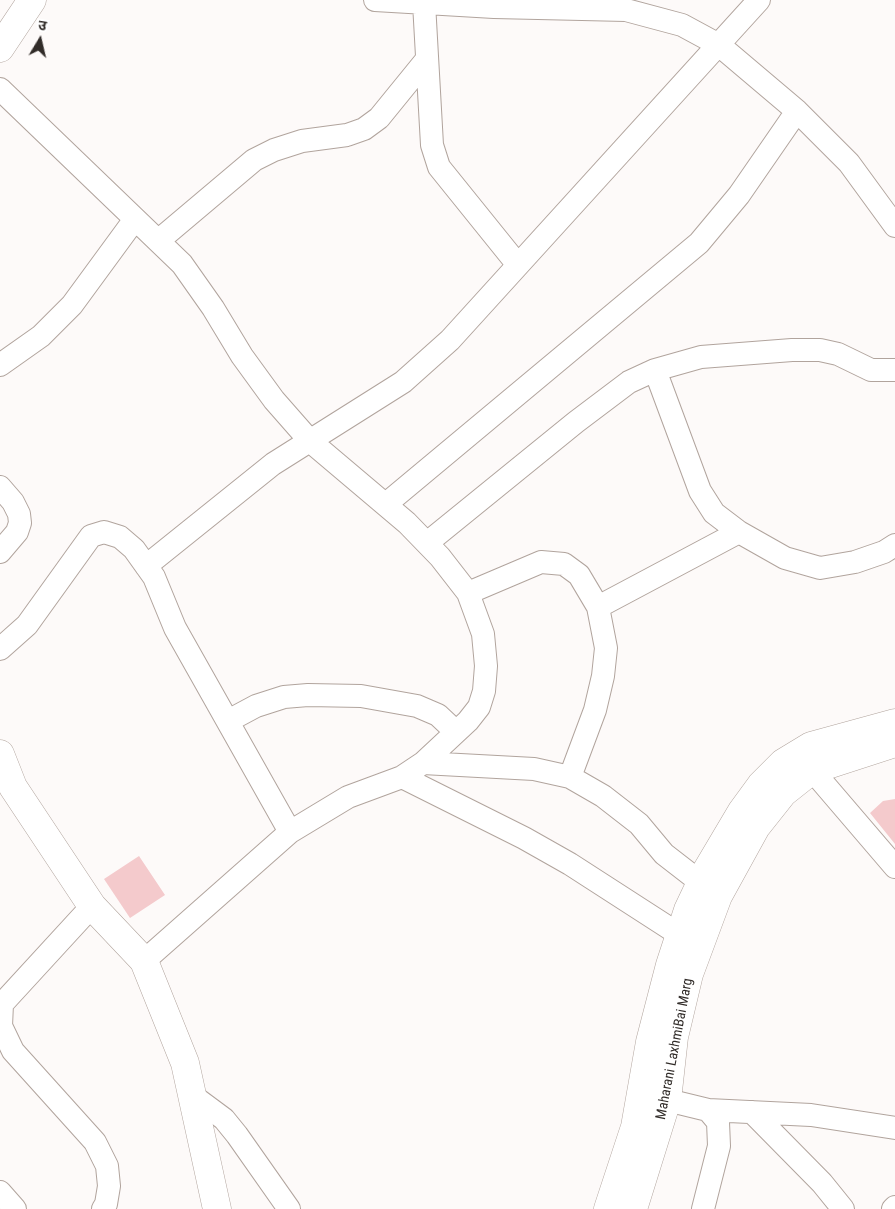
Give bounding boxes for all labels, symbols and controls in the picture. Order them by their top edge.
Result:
north arrow [15,15,65,65]
text: उ [37,17,48,34]
street label: Maharani LaxhmiBai Marg [653,977,697,1121]

